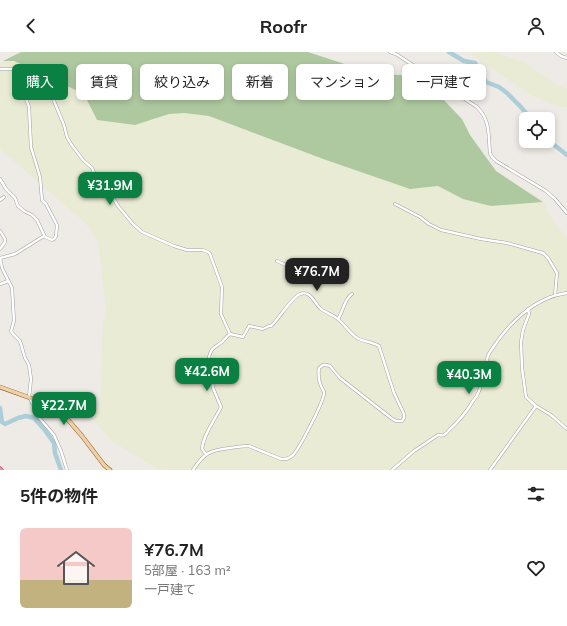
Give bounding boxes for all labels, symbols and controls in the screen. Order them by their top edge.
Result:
icon: back [20,15,42,37]
text: Roofr [260,15,307,38]
icon: person [525,15,547,37]
chip: 購入 [12,64,68,100]
chip: 賃貸 [76,64,132,100]
chip: 絞り込み [140,64,224,100]
chip: 新着 [232,64,288,100]
chip: マンション [296,64,394,100]
chip: 一戸建て [402,64,486,100]
map controls [519,112,555,148]
button: locate [519,112,555,148]
pin: ¥31.9M [77,172,143,206]
text: ¥31.9M [87,177,133,193]
pin: ¥76.7M [284,258,350,292]
text: ¥76.7M [294,263,340,279]
pin: ¥42.6M [174,358,240,392]
pin: ¥40.3M [436,361,502,395]
text: ¥42.6M [184,363,230,379]
text: ¥40.3M [446,366,492,382]
pin: ¥22.7M [31,392,97,426]
text: ¥22.7M [41,397,87,413]
icon: filters [525,483,547,505]
text: 5件の物件 [20,485,98,506]
text: ¥76.7M [144,539,204,560]
icon: home [52,544,100,592]
icon: heart [525,557,547,579]
text: 5部屋 · 163 m² [144,562,231,578]
text: 一戸建て [144,581,196,597]

